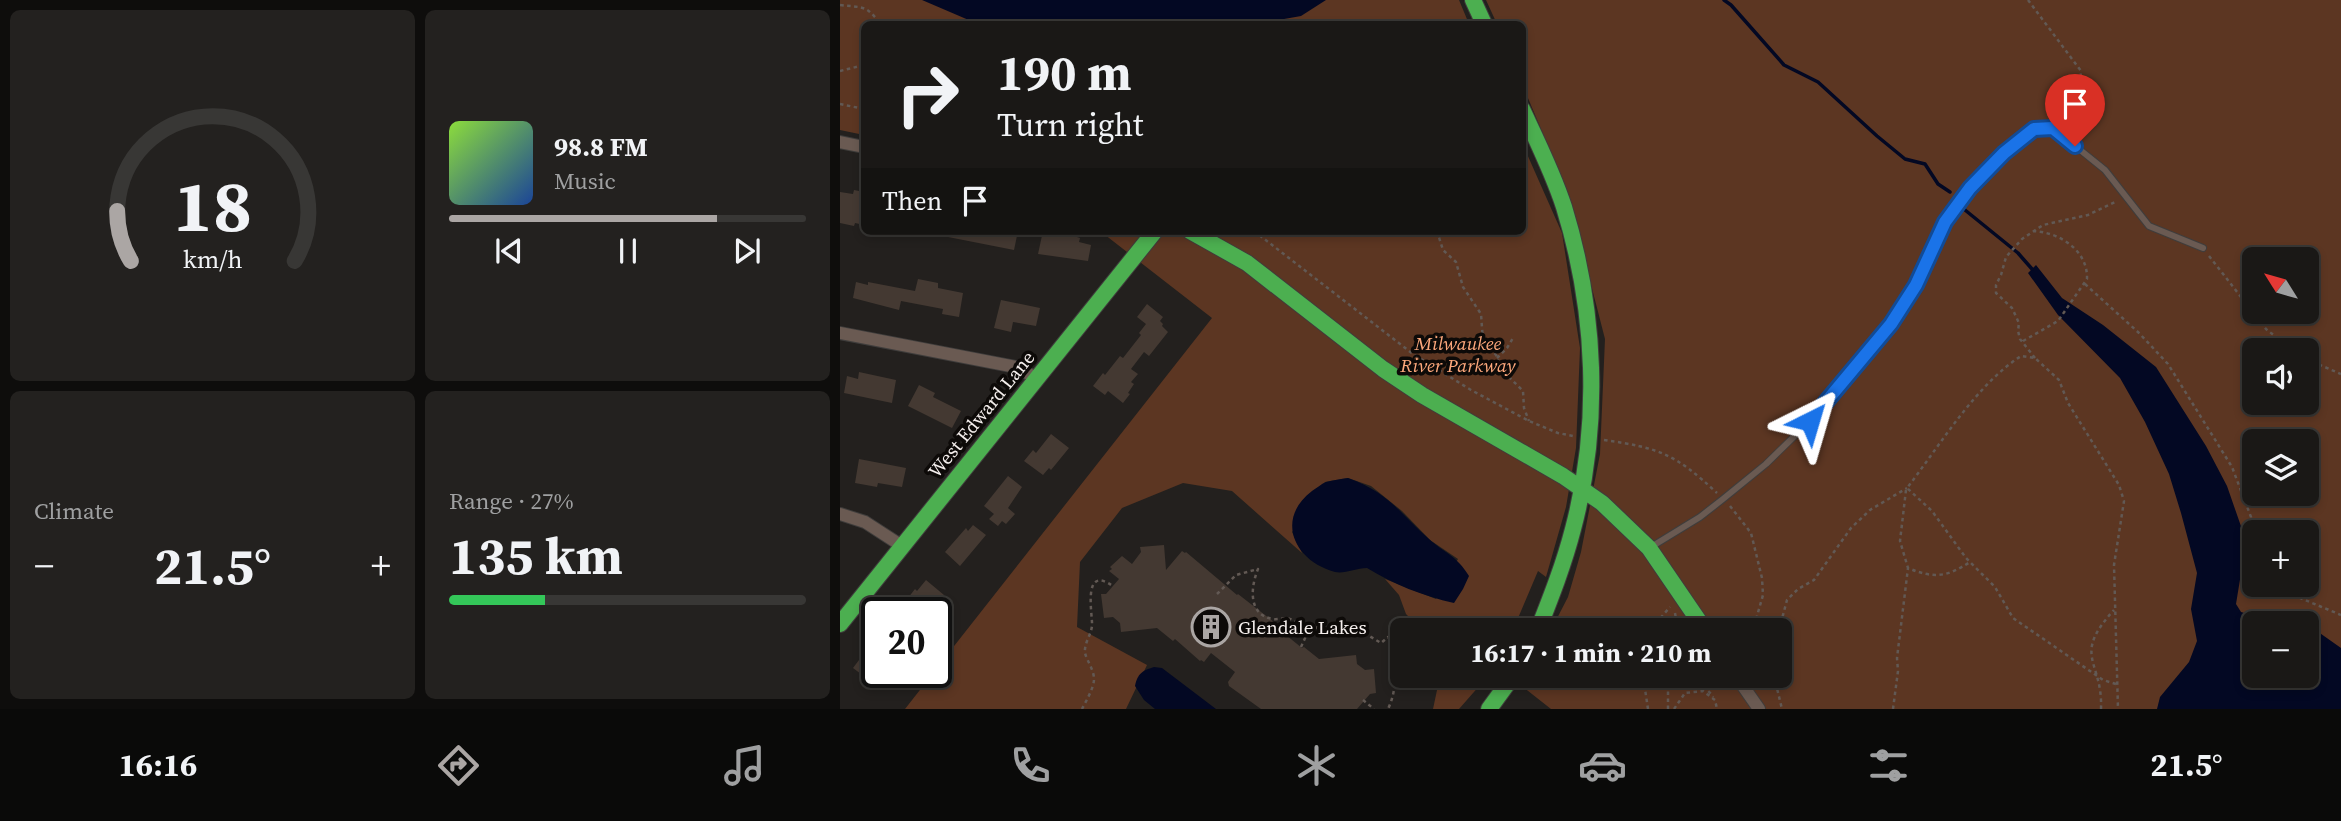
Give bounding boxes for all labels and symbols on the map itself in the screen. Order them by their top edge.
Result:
pin [2045,74,2105,146]
north arrow [2242,247,2319,324]
park label: Milwaukee River Parkway [1399,330,1517,378]
street label: West Edward Lane [922,345,1040,483]
position arrow [1773,384,1847,458]
speed limit sign: 20 [861,597,952,688]
building icon: Glendale Lakes [1190,606,1232,648]
place label: Glendale Lakes [1238,614,1367,640]

